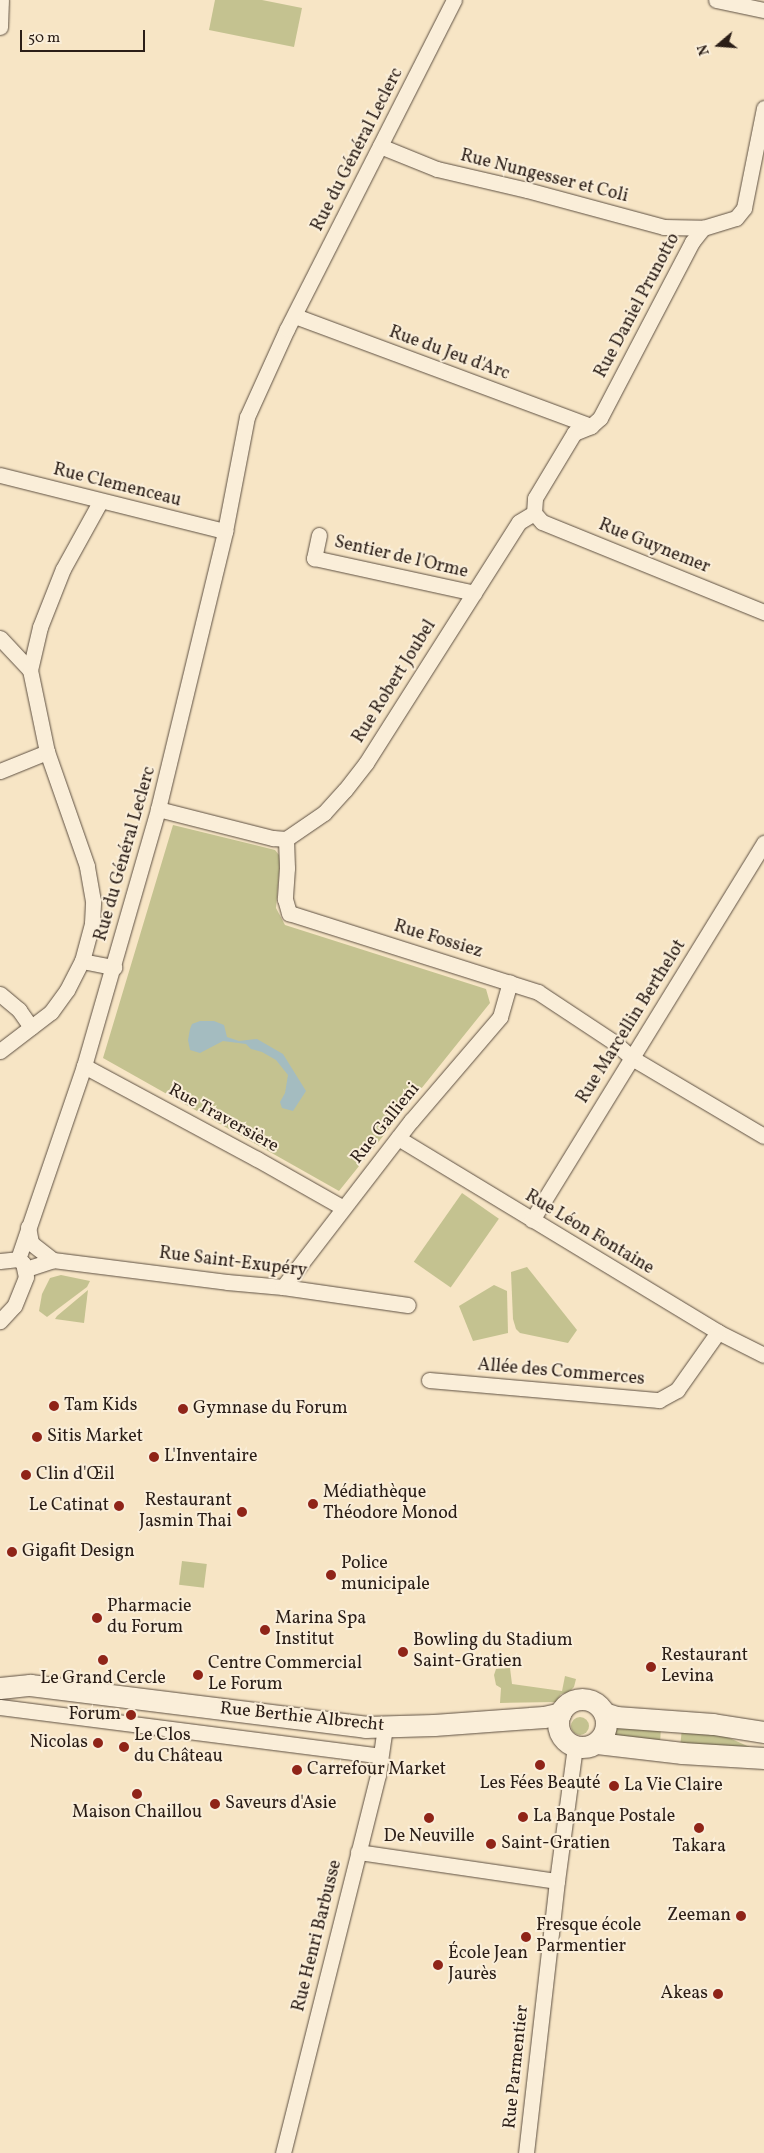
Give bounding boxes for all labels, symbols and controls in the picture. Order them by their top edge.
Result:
scale bar [22,20,148,52]
north arrow [694,20,744,70]
text: 50 m [28,28,60,49]
text: N [694,42,715,58]
street label: Rue du Général Leclerc [307,65,409,235]
street label: Rue Nungesser et Coli [458,146,630,208]
street label: Rue Daniel Prunotto [591,230,685,382]
street label: Rue du Jeu d'Arc [386,322,512,386]
street label: Rue Clemenceau [51,460,183,512]
street label: Rue Guynemer [595,515,713,579]
street label: Sentier de l'Orme [332,532,470,584]
street label: Rue Robert Joubel [348,616,442,748]
street label: Rue du Général Leclerc [91,764,161,944]
street label: Rue Fossiez [391,916,485,964]
street label: Rue Marcellin Berthelot [573,936,691,1108]
street label: Rue Gallieni [347,1079,425,1169]
street label: Rue Traversière [164,1080,282,1158]
street label: Rue Léon Fontaine [521,1186,657,1280]
street label: Rue Saint-Exupéry [158,1243,308,1283]
street label: Allée des Commerces [477,1355,645,1391]
place label: Tam Kids [64,1395,137,1417]
place label: Gymnase du Forum [193,1398,348,1420]
marker: Tam Kids [48,1400,60,1412]
marker: Gymnase du Forum [177,1403,189,1415]
place label: Sitis Market [47,1426,143,1448]
marker: Sitis Market [31,1431,43,1443]
place label: L'Inventaire [164,1446,257,1468]
marker: L'Inventaire [148,1451,160,1463]
place label: Clin d'Œil [36,1464,115,1486]
marker: Clin d'Œil [20,1469,32,1481]
place label: Médiathèque Théodore Monod [323,1483,458,1526]
place label: Restaurant Jasmin Thai [138,1491,232,1534]
place label: Le Catinat [29,1495,109,1517]
marker: Médiathèque Théodore Monod [307,1498,319,1510]
marker: Le Catinat [113,1500,125,1512]
marker: Restaurant Jasmin Thai [236,1506,248,1518]
place label: Gigafit Design [22,1541,135,1563]
marker: Gigafit Design [6,1546,18,1558]
place label: Police municipale [341,1554,430,1596]
marker: Police municipale [325,1569,337,1581]
place label: Pharmacie du Forum [107,1597,192,1640]
place label: Marina Spa Institut [275,1609,366,1652]
marker: Pharmacie du Forum [91,1612,103,1624]
marker: Marina Spa Institut [259,1624,271,1636]
place label: Bowling du Stadium Saint-Gratien [413,1631,573,1674]
marker: Bowling du Stadium Saint-Gratien [397,1646,409,1658]
place label: Restaurant Levina [661,1646,748,1688]
marker: Le Grand Cercle [97,1654,109,1666]
place label: Centre Commercial Le Forum [208,1654,362,1696]
marker: Restaurant Levina [645,1661,657,1673]
place label: Le Grand Cercle [40,1668,166,1690]
marker: Centre Commercial Le Forum [192,1669,204,1681]
street label: Rue Berthie Albrecht [219,1699,385,1737]
place label: Forum [69,1704,121,1726]
marker: Forum [125,1709,137,1721]
place label: Le Clos du Château [134,1726,223,1768]
place label: Nicolas [30,1732,88,1754]
marker: Nicolas [92,1737,104,1749]
marker: Le Clos du Château [118,1741,130,1753]
place label: Carrefour Market [307,1759,446,1781]
marker: Les Fées Beauté [534,1759,546,1771]
marker: Carrefour Market [291,1764,303,1776]
place label: Les Fées Beauté [479,1773,601,1795]
place label: La Vie Claire [624,1775,723,1797]
marker: La Vie Claire [608,1780,620,1792]
marker: Maison Chaillou [131,1788,143,1800]
place label: Saveurs d'Asie [225,1793,336,1815]
marker: Saveurs d'Asie [209,1798,221,1810]
place label: Maison Chaillou [72,1802,202,1824]
place label: La Banque Postale [533,1806,675,1828]
marker: La Banque Postale [517,1811,529,1823]
marker: De Neuville [423,1812,435,1824]
marker: Takara [693,1822,705,1834]
place label: De Neuville [384,1826,474,1848]
place label: Saint-Gratien [501,1833,610,1855]
place label: Takara [672,1836,726,1858]
marker: Saint-Gratien [485,1838,497,1850]
street label: Rue Henri Barbusse [289,1858,347,2014]
place label: Zeeman [667,1905,731,1927]
marker: Zeeman [735,1910,747,1922]
place label: Fresque école Parmentier [536,1916,641,1958]
marker: Fresque école Parmentier [520,1931,532,1943]
place label: École Jean Jaurès [448,1944,528,1986]
marker: École Jean Jaurès [432,1959,444,1971]
place label: Akeas [661,1983,708,2005]
marker: Akeas [712,1988,724,2000]
street label: Rue Parmentier [500,2004,534,2130]

